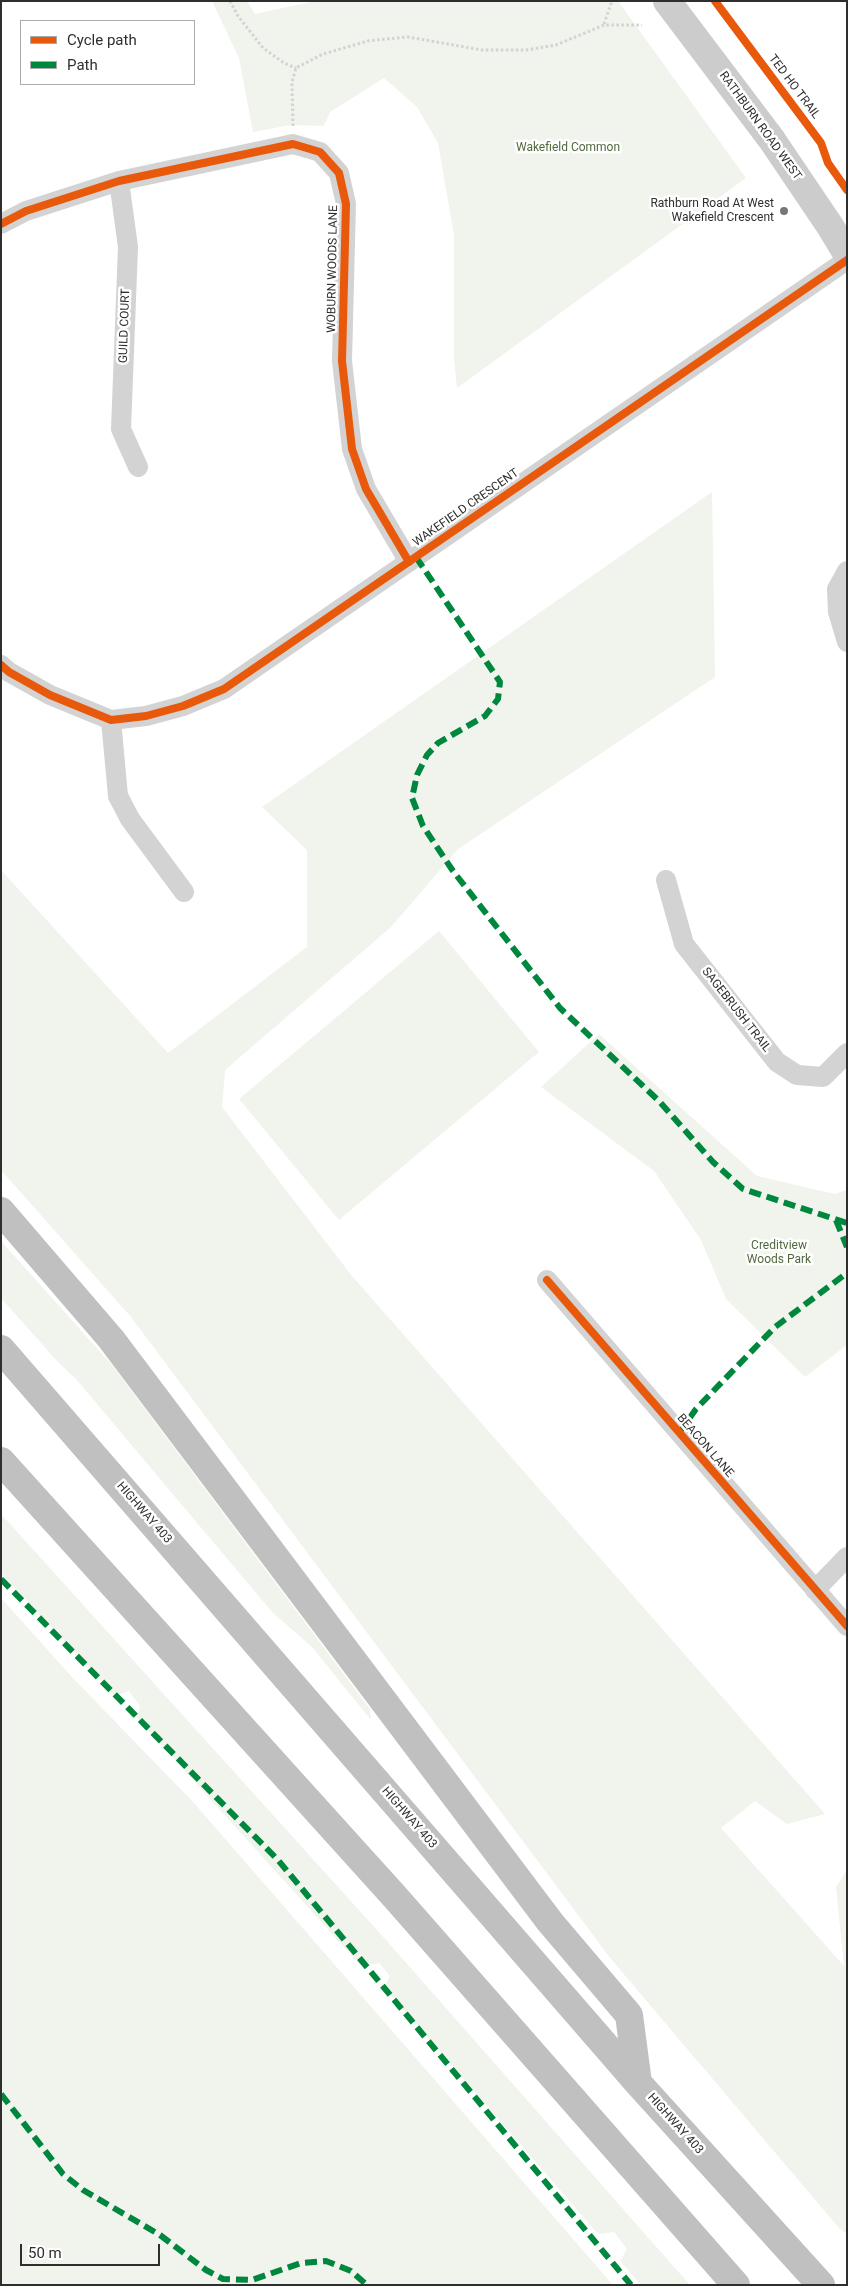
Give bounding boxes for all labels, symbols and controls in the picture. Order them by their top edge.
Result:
legend [20,20,195,85]
text: Cycle path [67,31,137,49]
street label: TED HO TRAIL [765,52,823,122]
text: Path [67,56,98,74]
street label: RATHBURN ROAD WEST [716,69,804,183]
park label: Wakefield Common [516,141,620,155]
place label: Rathburn Road At West Wakefield Crescent [650,197,774,225]
street label: WOBURN WOODS LANE [325,205,341,333]
marker: Rathburn Road At West Wakefield Crescent [778,205,790,217]
street label: GUILD COURT [117,289,133,363]
street label: WAKEFIELD CRESCENT [410,466,522,550]
street label: SAGEBRUSH TRAIL [699,965,773,1055]
park label: Creditview Woods Park [747,1239,811,1267]
street label: BEACON LANE [674,1411,736,1481]
street label: HIGHWAY 403 [113,1479,175,1547]
street label: HIGHWAY 403 [378,1784,440,1852]
street label: HIGHWAY 403 [644,2091,706,2157]
scale bar [22,2234,162,2266]
text: 50 m [28,2244,62,2262]

